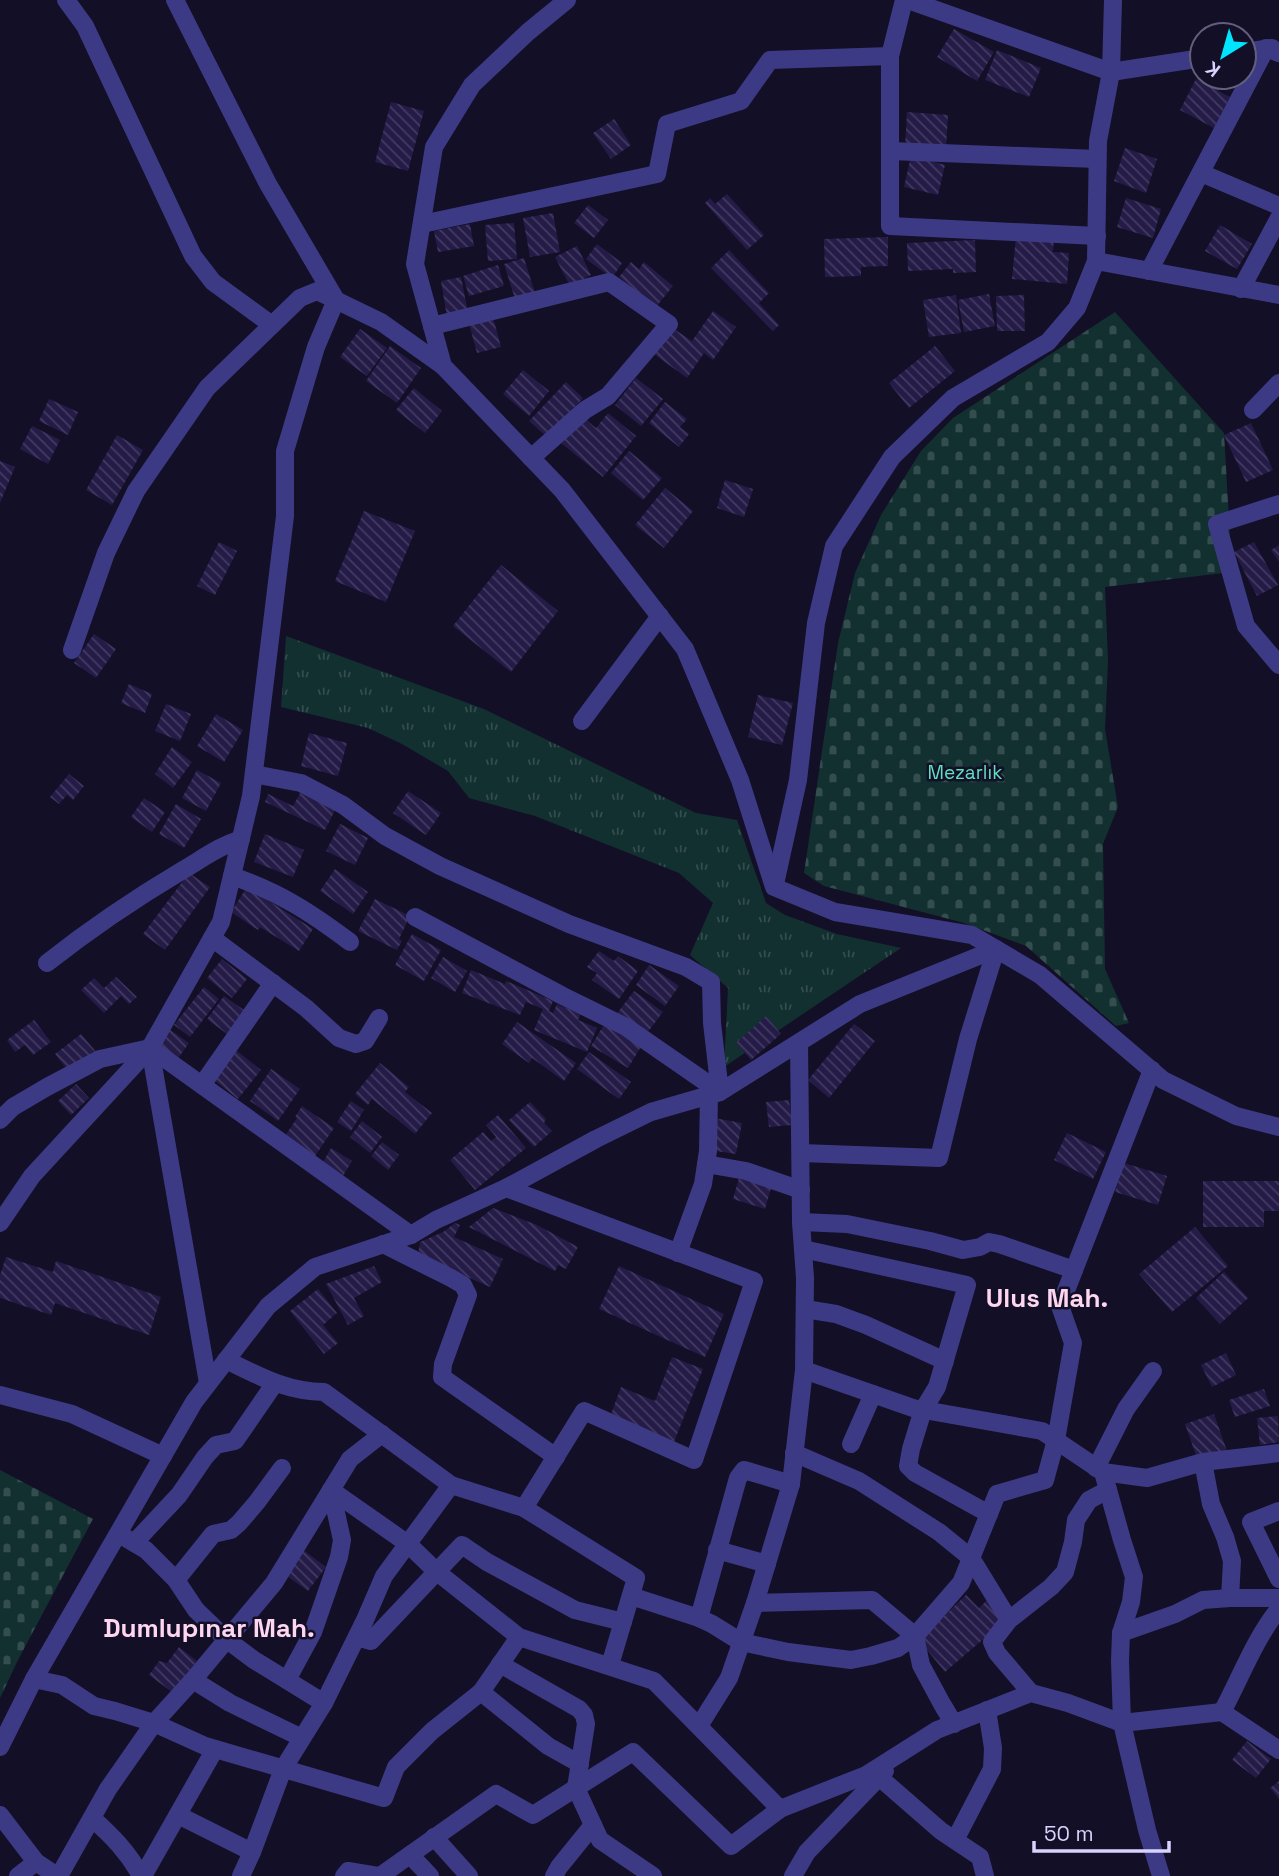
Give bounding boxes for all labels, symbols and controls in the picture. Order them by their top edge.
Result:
north arrow [1188,21,1258,91]
text: K [1201,56,1225,83]
park label: Mezarlık [928,760,1002,785]
district label: Ulus Mah. [986,1281,1108,1315]
district label: Dumlupınar Mah. [103,1611,315,1645]
scale bar [1034,1810,1169,1854]
text: 50 m [1044,1820,1094,1847]

